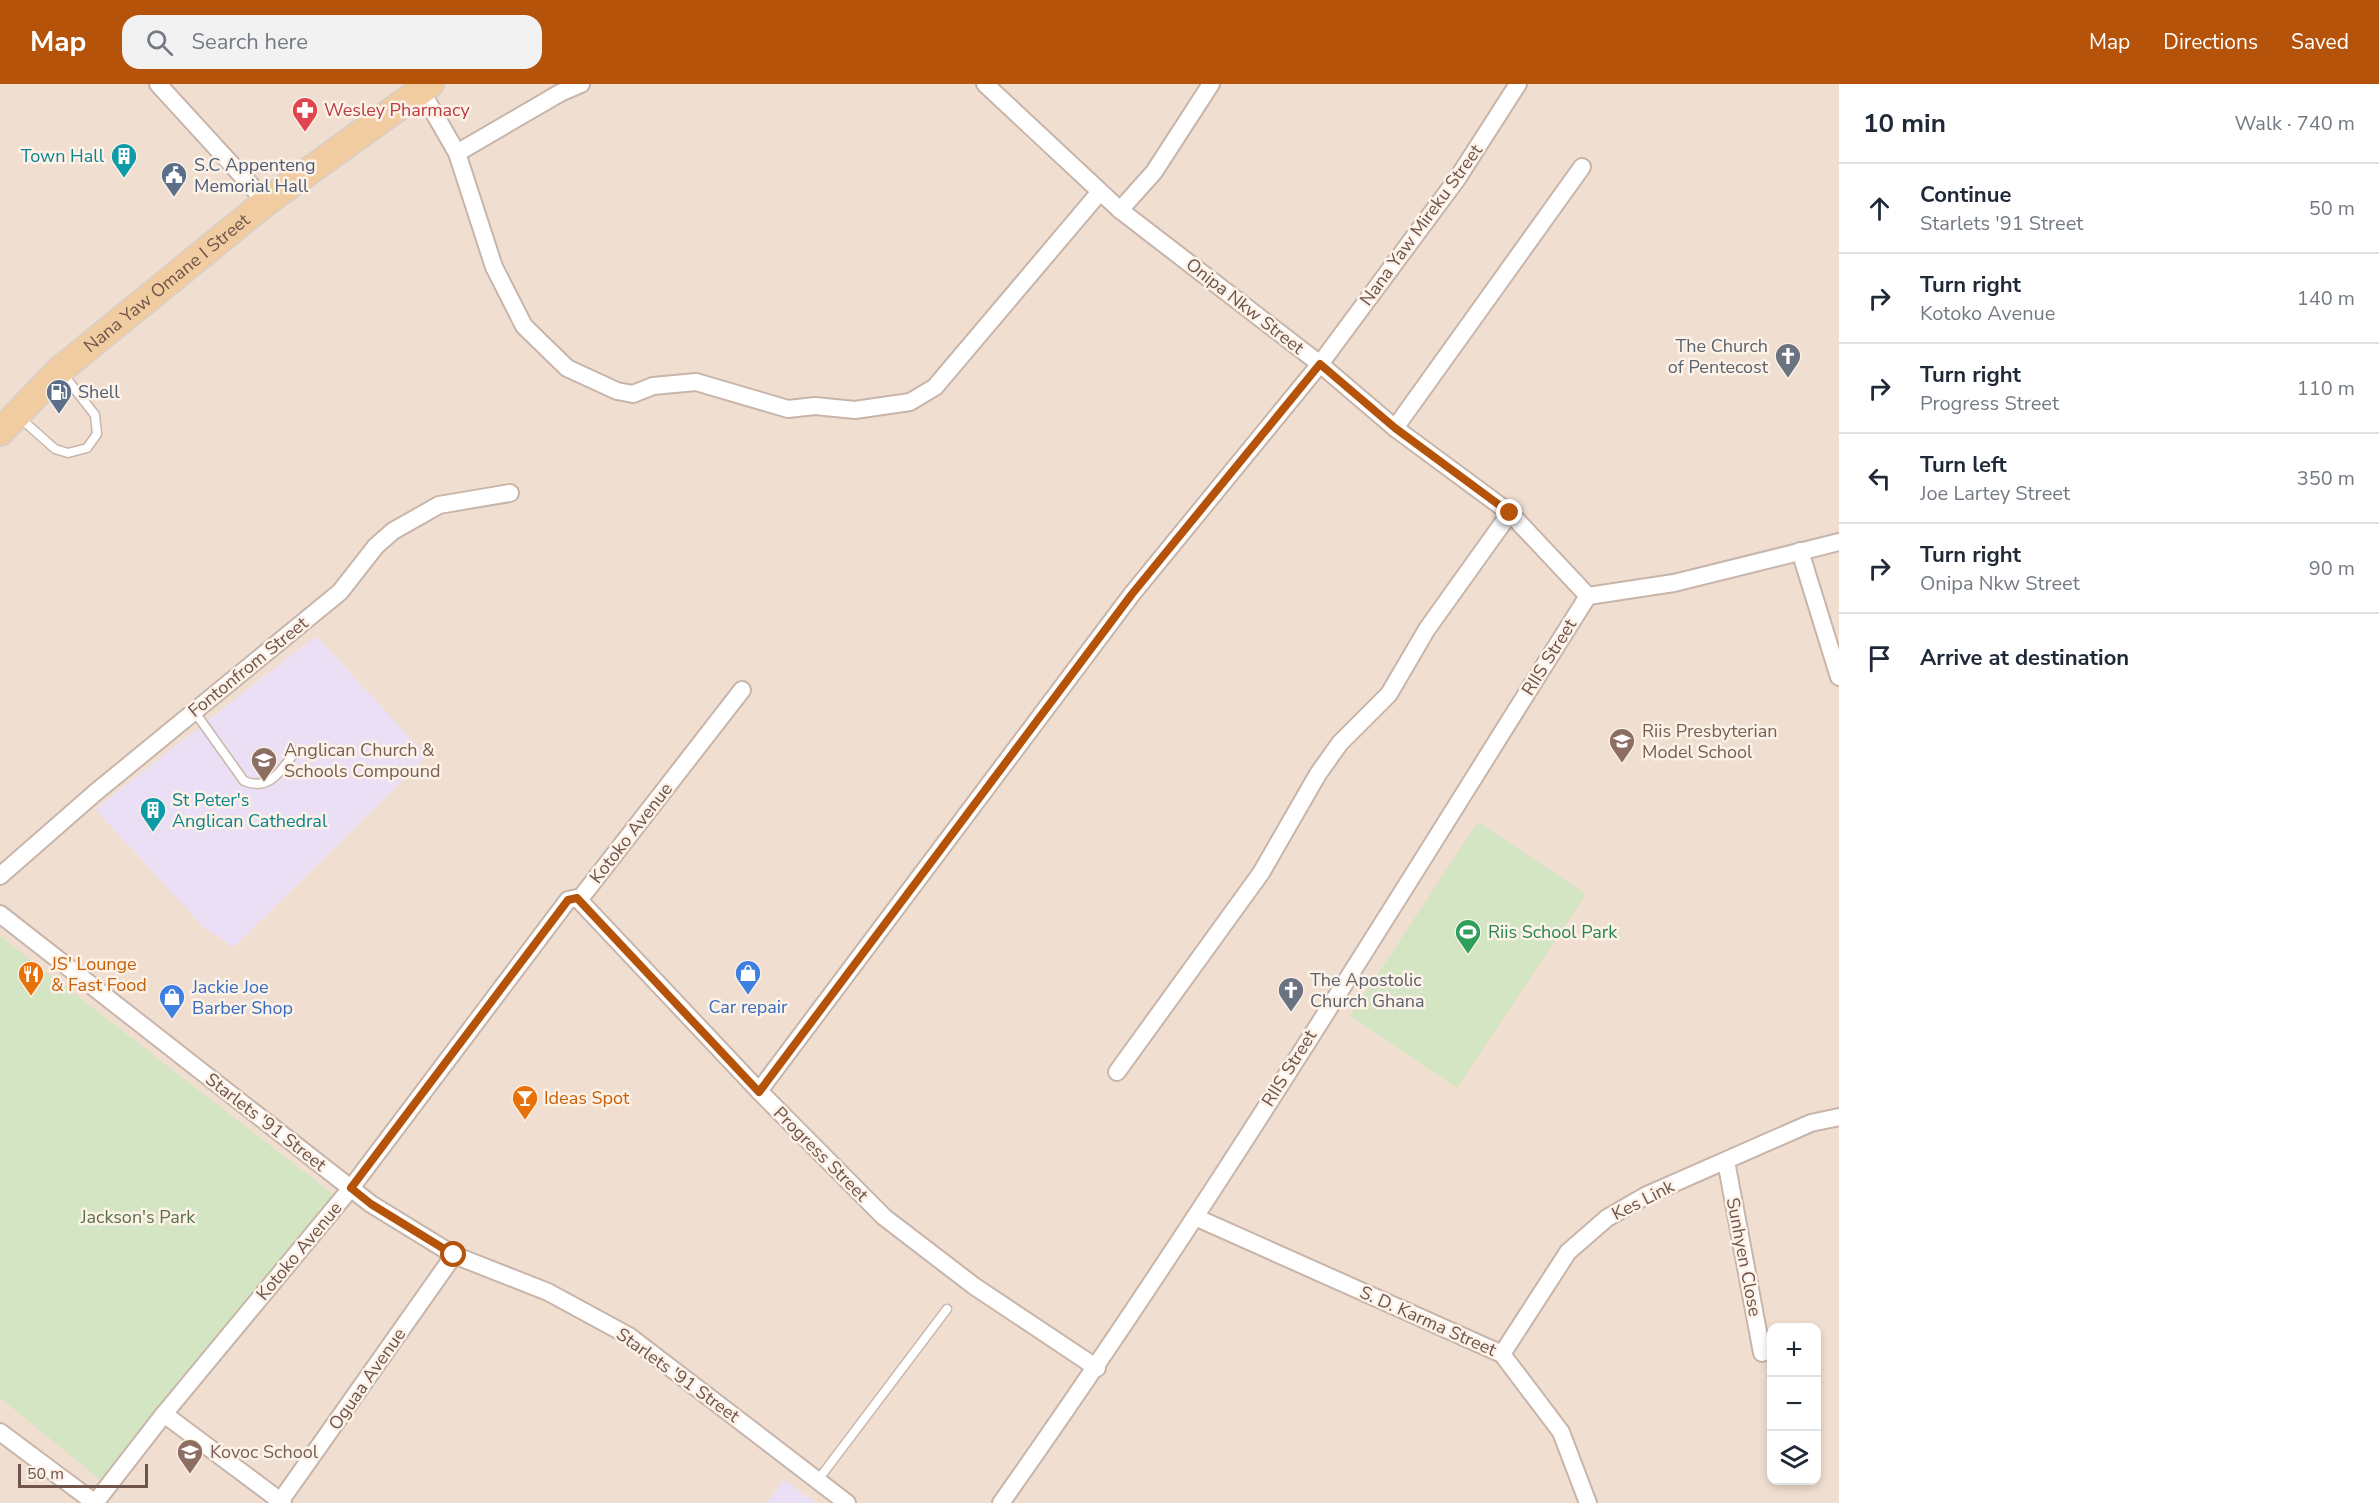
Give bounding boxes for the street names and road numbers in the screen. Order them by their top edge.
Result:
street label: Nana Yaw Mireku Street [1354,139,1488,311]
street label: Nana Yaw Omane I Street [79,208,255,358]
street label: Onipa Nkw Street [1181,252,1310,360]
street label: Fontonfrom Street [183,611,313,723]
street label: RIIS Street [1516,614,1582,700]
street label: Kotoko Avenue [584,778,678,888]
street label: RIIS Street [1256,1025,1322,1111]
street label: Starlets '91 Street [201,1067,332,1177]
street label: Progress Street [768,1101,874,1207]
street label: Kes Link [1608,1174,1679,1226]
street label: Sunhyen Close [1721,1195,1767,1319]
street label: Kotoko Avenue [251,1197,347,1305]
street label: S. D. Karma Street [1356,1280,1501,1362]
street label: Starlets '91 Street [611,1322,745,1428]
street label: Oguaa Avenue [323,1323,411,1435]

